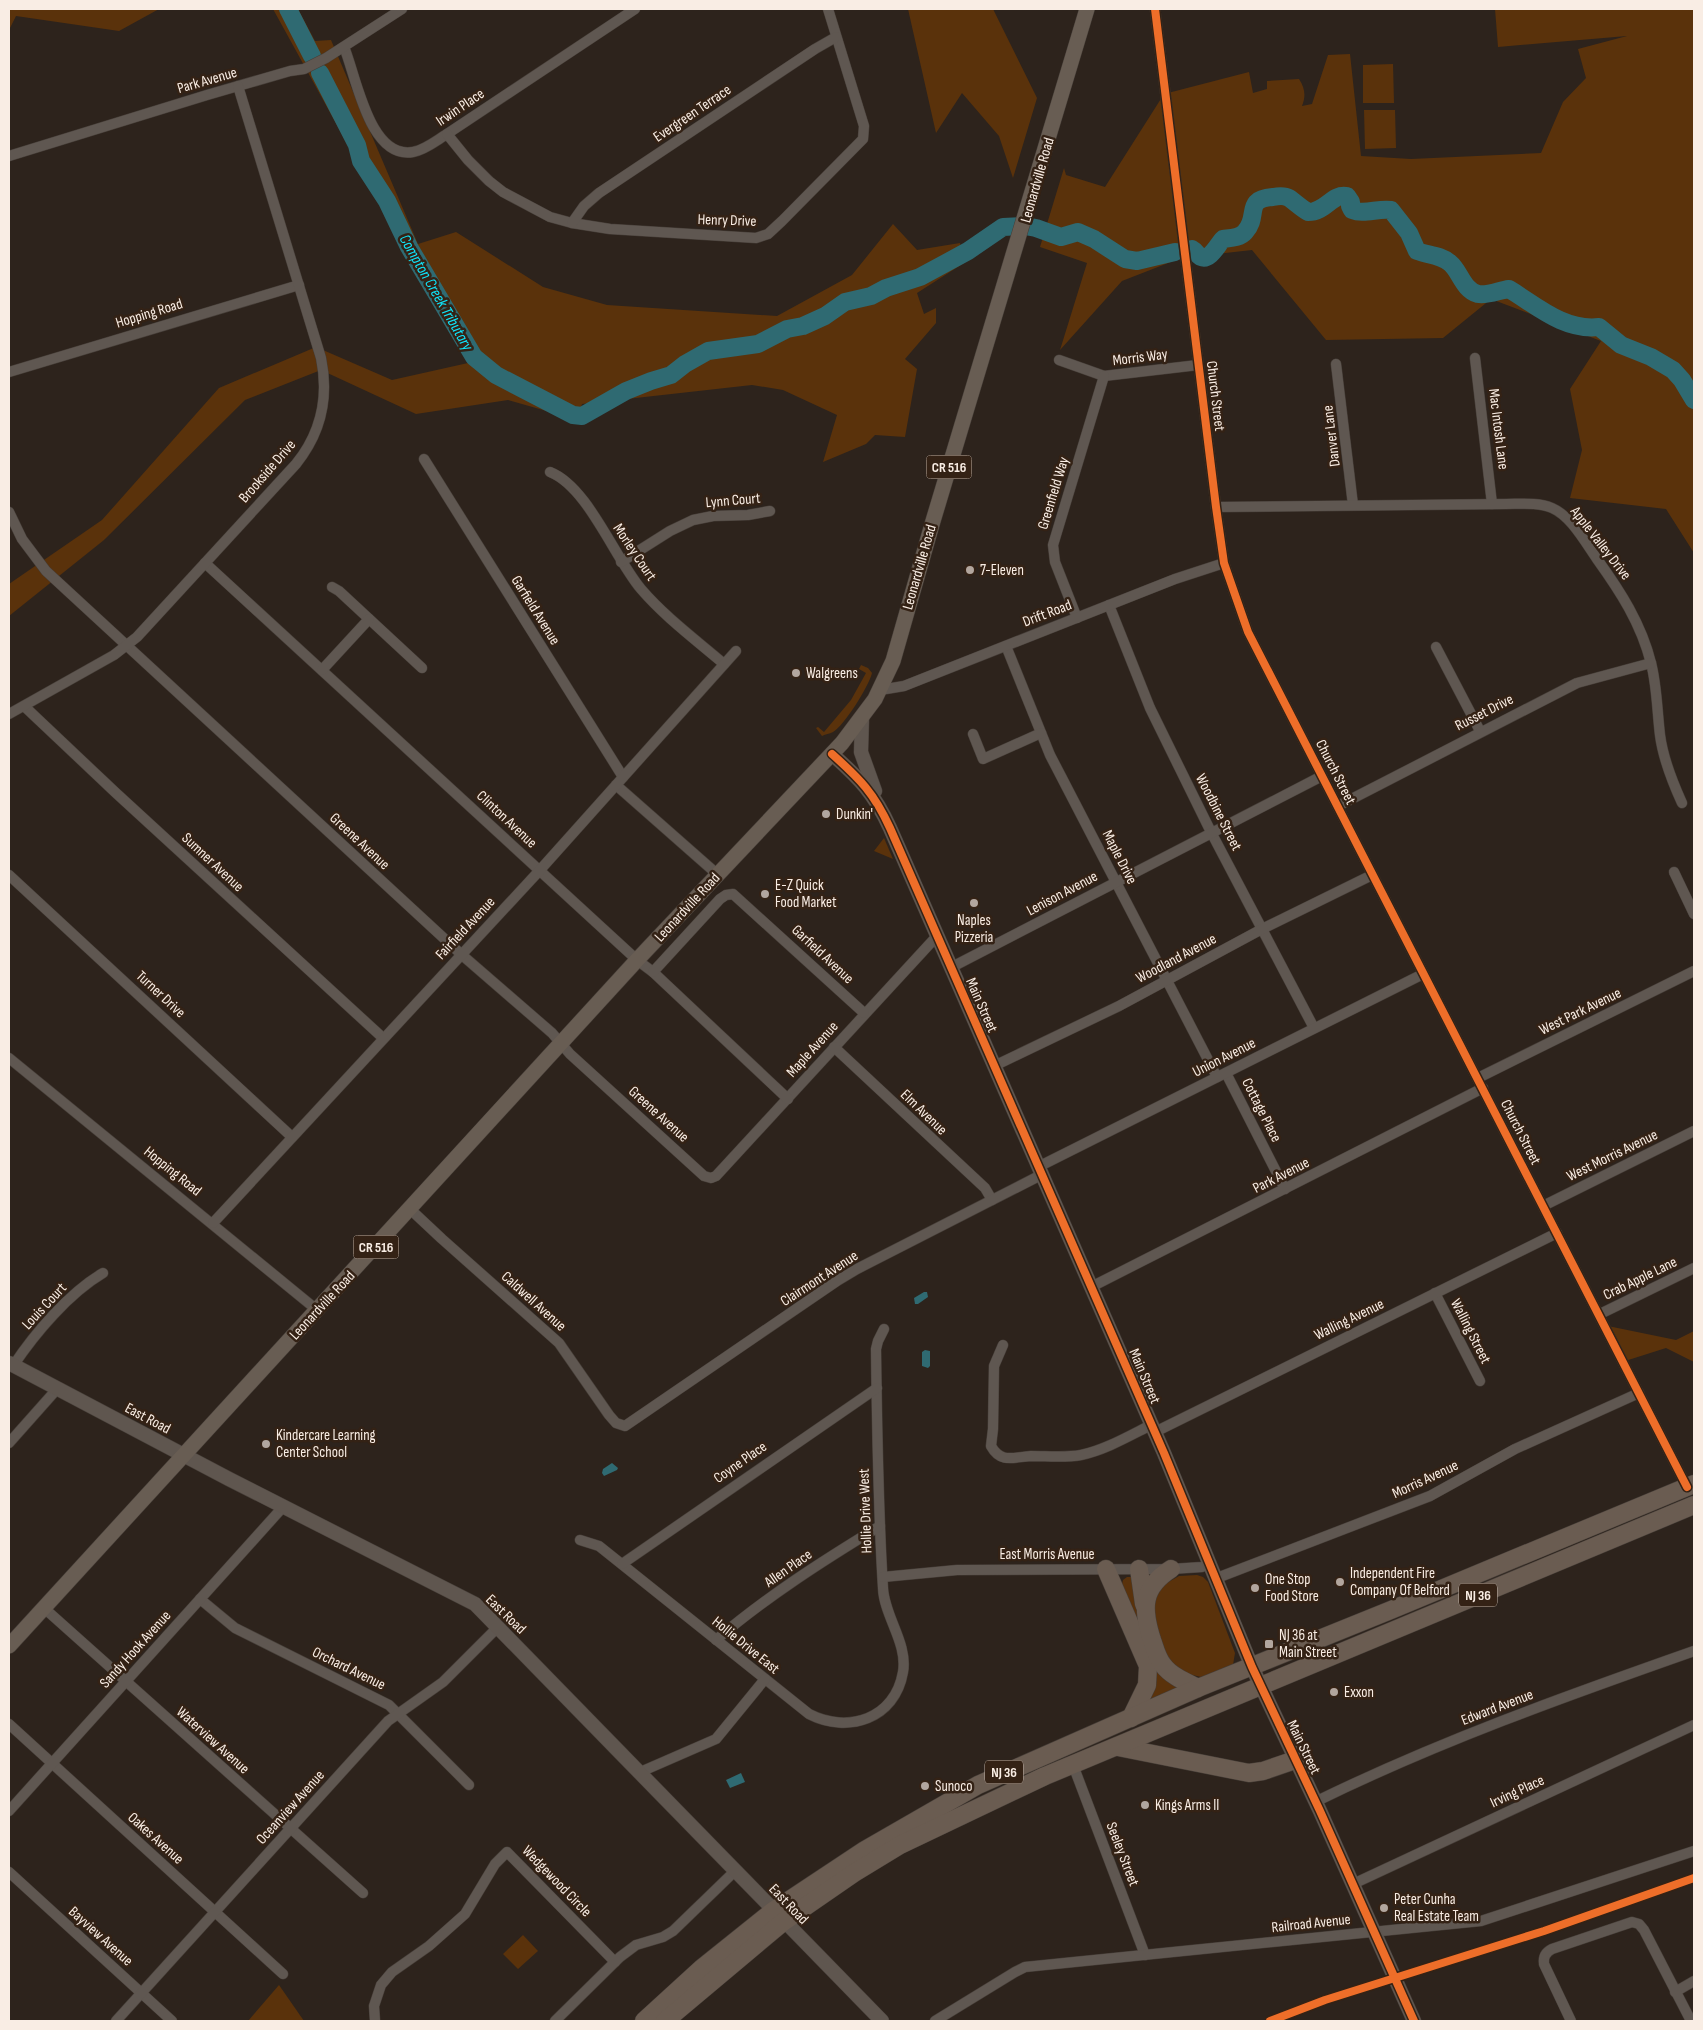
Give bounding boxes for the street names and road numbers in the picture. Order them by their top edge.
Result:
street label: Park Avenue [175,63,239,98]
street label: Evergreen Terrace [650,80,735,146]
street label: Irwin Place [432,84,488,131]
street label: Leonardville Road [1016,135,1059,225]
street label: Henry Drive [697,210,757,231]
street label: Hopping Road [113,294,185,333]
street label: Morris Way [1112,345,1169,370]
street label: Church Street [1202,360,1229,433]
street label: Mac Intosh Lane [1484,388,1513,471]
street label: Danver Lane [1318,404,1345,468]
street label: Brookside Drive [235,436,300,507]
street label: Greenfield Way [1033,454,1074,532]
road number: CR 516 [926,456,972,478]
street label: Lynn Court [705,489,762,512]
street label: Apple Valley Drive [1565,502,1635,584]
street label: Morley Court [609,520,661,585]
street label: Leonardville Road [898,522,941,612]
street label: Garfield Avenue [507,572,564,649]
street label: Drift Road [1020,596,1074,631]
street label: Russet Drive [1452,690,1517,735]
street label: Church Street [1311,737,1360,808]
street label: Woodbine Street [1191,771,1246,854]
street label: Clinton Avenue [472,787,541,852]
street label: Greene Avenue [326,809,394,874]
street label: Maple Drive [1098,827,1141,888]
street label: Sumner Avenue [178,829,248,896]
street label: Lenison Avenue [1023,867,1101,920]
street label: Leonardville Road [650,869,724,946]
street label: Fairfield Avenue [431,893,499,964]
street label: Garfield Avenue [788,921,858,988]
street label: Woodland Avenue [1133,929,1220,988]
street label: Turner Drive [132,967,189,1022]
street label: Main Street [961,975,1002,1036]
street label: West Park Avenue [1536,983,1624,1039]
street label: Maple Avenue [782,1017,842,1081]
street label: Union Avenue [1189,1033,1259,1081]
street label: Cottage Place [1237,1075,1286,1145]
street label: Greene Avenue [624,1082,693,1147]
street label: Elm Avenue [896,1085,951,1139]
street label: Church Street [1496,1097,1545,1168]
street label: West Morris Avenue [1564,1125,1661,1186]
street label: Hopping Road [140,1142,205,1200]
street label: Park Avenue [1250,1153,1313,1198]
road number: CR 516 [354,1236,398,1258]
street label: Clairmont Avenue [777,1246,862,1311]
street label: Crab Apple Lane [1600,1252,1680,1304]
street label: Leonardville Road [285,1267,359,1344]
street label: Caldwell Avenue [497,1267,570,1335]
street label: Louis Court [18,1279,71,1334]
street label: Walling Avenue [1311,1294,1387,1344]
street label: Walling Street [1446,1296,1495,1367]
street label: Main Street [1124,1346,1165,1407]
street label: East Road [122,1399,174,1438]
street label: Coyne Place [710,1437,771,1488]
street label: Morris Avenue [1389,1456,1461,1503]
street label: Hollie Drive West [855,1468,876,1554]
street label: Allen Place [760,1545,816,1592]
street label: East Morris Avenue [999,1545,1095,1564]
road number: NJ 36 [1459,1584,1497,1606]
street label: East Road [481,1590,530,1638]
street label: Sandy Hook Avenue [96,1607,175,1692]
street label: Hollie Drive East [708,1612,784,1679]
street label: Orchard Avenue [309,1643,388,1694]
street label: Edward Avenue [1458,1685,1536,1730]
street label: Waterview Avenue [172,1702,253,1778]
street label: Main Street [1282,1717,1325,1778]
road number: NJ 36 [985,1760,1023,1784]
street label: Oceanview Avenue [252,1766,329,1848]
street label: Irving Place [1487,1771,1547,1812]
street label: Oakes Avenue [124,1808,188,1869]
street label: Seeley Street [1102,1819,1144,1889]
street label: Wedgewood Circle [518,1842,595,1921]
street label: East Road [765,1880,813,1929]
street label: Bayview Avenue [64,1902,137,1970]
street label: Railroad Avenue [1271,1910,1352,1937]

